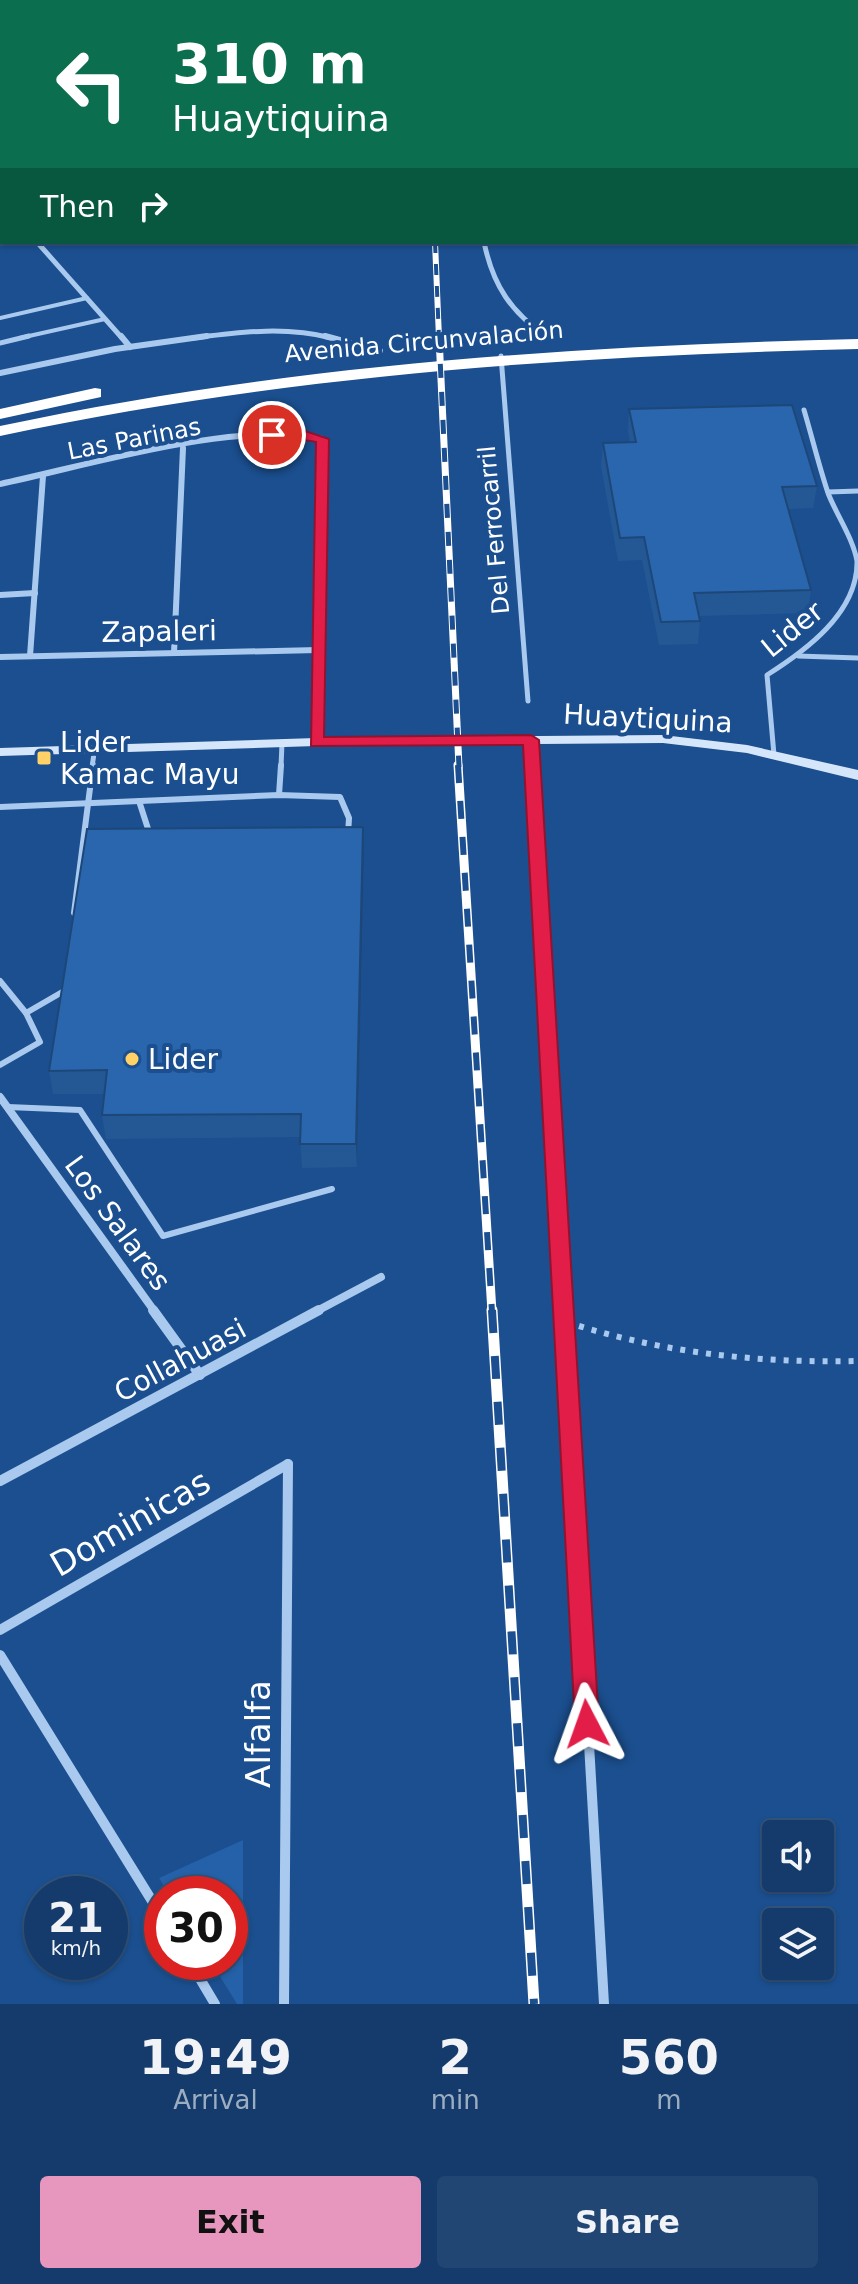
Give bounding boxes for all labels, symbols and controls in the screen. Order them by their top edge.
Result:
text: 310 m [172,31,367,96]
icon: left [40,32,144,136]
text: Huaytiquina [172,98,390,139]
icon: right [131,184,175,228]
text: Then [40,189,115,224]
street label: Avenida Circunvalación [283,316,565,368]
pin [238,401,306,469]
street label: Las Parinas [65,412,203,466]
icon: arrive [250,413,294,457]
street label: Del Ferrocarril [473,445,515,615]
street label: Lider [755,594,830,664]
street label: Zapaleri [101,614,217,649]
street label: Huaytiquina [562,698,733,739]
place label: Lider Kamac Mayu [60,726,239,791]
marker: Lider Kamac Mayu [35,749,53,767]
place label: Lider [148,1043,218,1076]
marker: Lider [123,1050,141,1068]
street label: Los Salares [58,1150,177,1297]
street label: Collahuasi [109,1312,252,1409]
street label: Dominicas [43,1461,217,1585]
street label: Alfalfa [238,1680,278,1788]
position arrow [545,1682,629,1766]
map controls [762,1820,834,1980]
button: sound [762,1820,834,1892]
speed limit sign: 30 [144,1876,248,1980]
text: 21 [48,1895,104,1941]
button: layers [762,1908,834,1980]
text: km/h [51,1936,101,1960]
text: 19:49 [139,2029,292,2085]
text: 2 [439,2029,472,2085]
text: 560 [619,2029,719,2085]
text: Arrival [173,2085,258,2115]
text: min [431,2085,480,2115]
text: m [656,2085,682,2115]
button: Exit [40,2176,421,2268]
button: Share [437,2176,818,2268]

